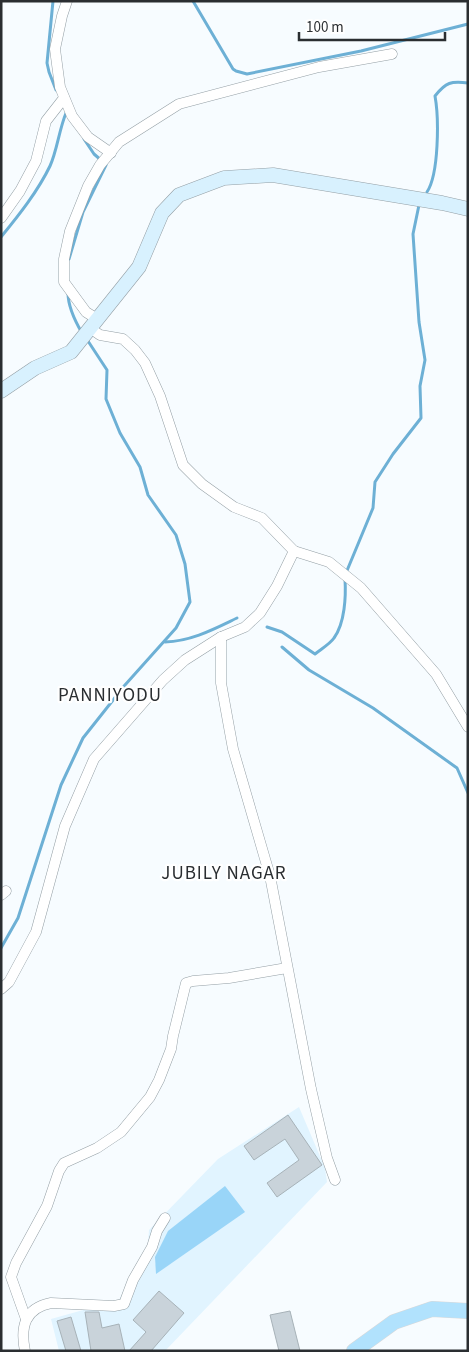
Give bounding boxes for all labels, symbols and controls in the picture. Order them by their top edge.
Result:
scale bar [299,10,445,42]
text: 100 m [306,17,344,38]
district label: PANNIYODU [58,682,162,709]
district label: JUBILY NAGAR [161,860,287,887]

